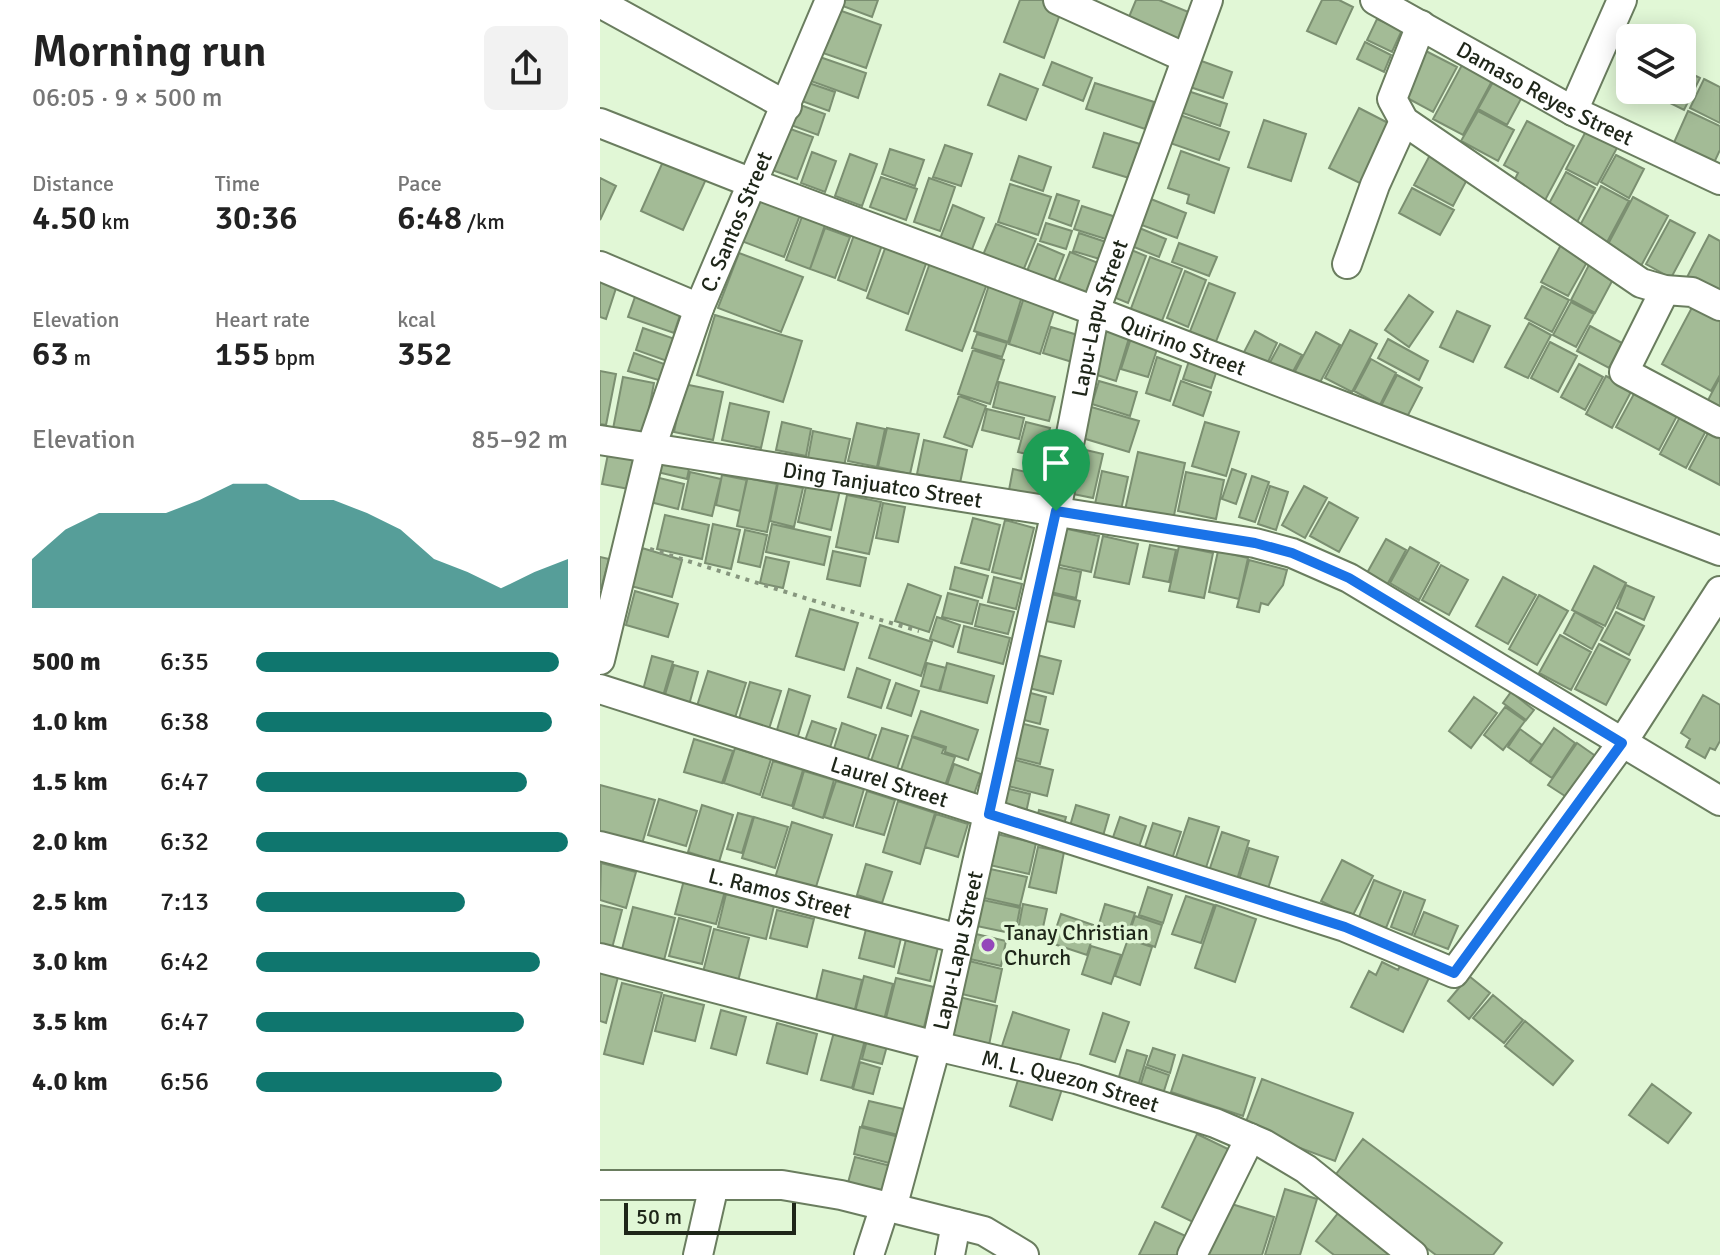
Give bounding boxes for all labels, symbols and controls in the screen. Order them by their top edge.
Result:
map controls [1616,24,1696,104]
button: layers [1616,24,1696,104]
text: Morning run [32,25,267,79]
button: share [484,26,568,110]
street label: Damaso Reyes Street [1452,35,1638,151]
text: 06:05 · 9 × 500 m [32,82,223,114]
street label: C. Santos Street [694,147,778,296]
text: Distance [32,170,114,197]
text: Time [215,170,260,197]
text: Pace [397,170,442,197]
text: 4.50 [32,197,96,239]
text: 30:36 [215,197,298,239]
text: 6:48 [397,197,462,239]
text: km [96,208,130,235]
text: /km [462,208,505,235]
street label: Lapu-Lapu Street [1065,235,1133,399]
text: Elevation [32,306,120,333]
text: Heart rate [215,306,310,333]
text: kcal [397,306,436,333]
street label: Quirino Street [1117,309,1250,381]
text: 63 [32,333,69,375]
text: 155 [215,333,270,375]
text: 352 [397,333,452,375]
text: m [69,344,91,371]
text: bpm [270,344,315,371]
text: Elevation [32,424,136,456]
text: 85–92 m [472,424,568,456]
pin [1022,429,1090,511]
icon: arrive [1034,441,1078,485]
street label: Ding Tanjuatco Street [781,455,984,513]
text: 500 m [32,646,101,678]
text: 6:35 [160,646,209,678]
text: 1.0 km [32,706,108,738]
text: 6:38 [160,706,209,738]
street label: Laurel Street [827,750,952,813]
text: 1.5 km [32,766,108,798]
text: 6:47 [160,766,209,798]
text: 2.0 km [32,826,108,858]
text: 6:32 [160,826,209,858]
street label: L. Ramos Street [706,861,855,924]
street label: Lapu-Lapu Street [927,868,988,1032]
text: 2.5 km [32,886,108,918]
text: 7:13 [160,886,209,918]
place label: Tanay Christian Church [1004,919,1149,971]
marker: Tanay Christian Church [979,936,997,954]
text: 3.0 km [32,946,108,978]
text: 6:42 [160,946,209,978]
text: 3.5 km [32,1006,108,1038]
text: 6:47 [160,1006,209,1038]
street label: M. L. Quezon Street [979,1044,1163,1118]
text: 4.0 km [32,1066,108,1098]
text: 6:56 [160,1066,209,1098]
scale bar [624,1199,796,1235]
text: 50 m [636,1203,682,1230]

